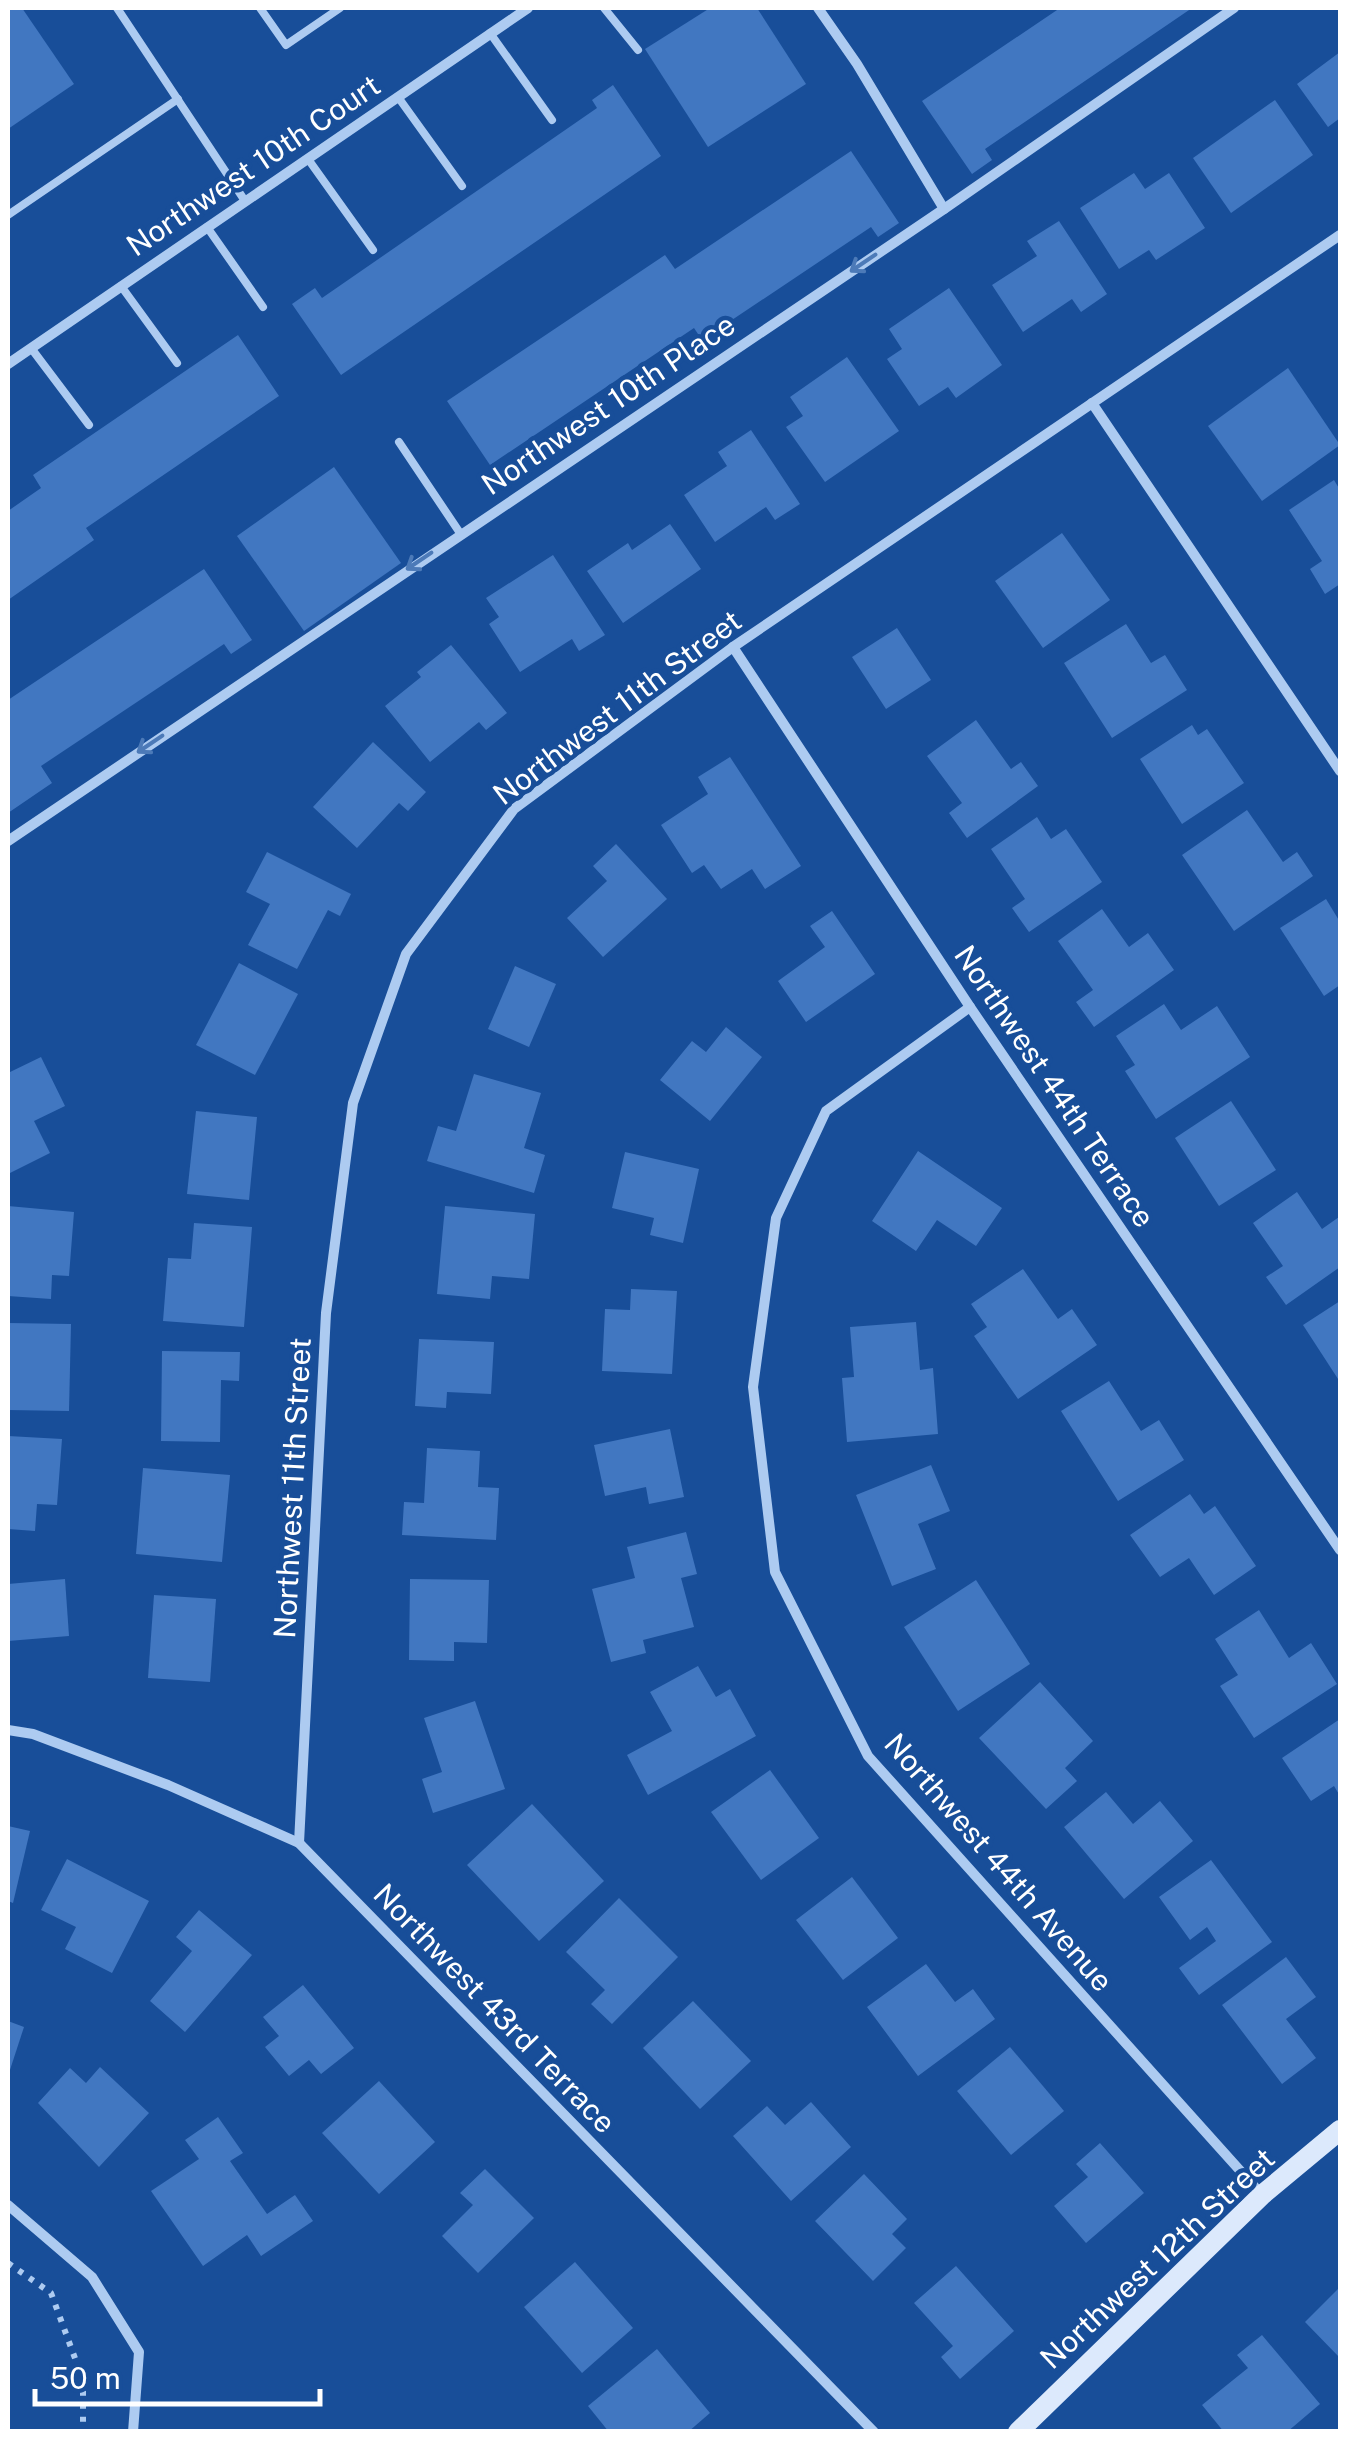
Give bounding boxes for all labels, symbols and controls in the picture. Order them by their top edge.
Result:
street label: Northwest 10th Court [119,67,387,263]
one-way arrow [850,252,878,273]
street label: Northwest 10th Place [475,306,741,502]
one-way arrow [406,550,434,571]
street label: Northwest 11th Street [486,602,748,812]
one-way arrow [137,733,165,754]
street label: Northwest 44th Terrace [947,938,1163,1234]
street label: Northwest 11th Street [266,1337,318,1639]
street label: Northwest 44th Avenue [877,1726,1121,1998]
street label: Northwest 43rd Terrace [366,1876,624,2140]
street label: Northwest 12th Street [1032,2140,1282,2376]
scale bar [35,2344,320,2406]
text: 50 m [50,2360,121,2396]

